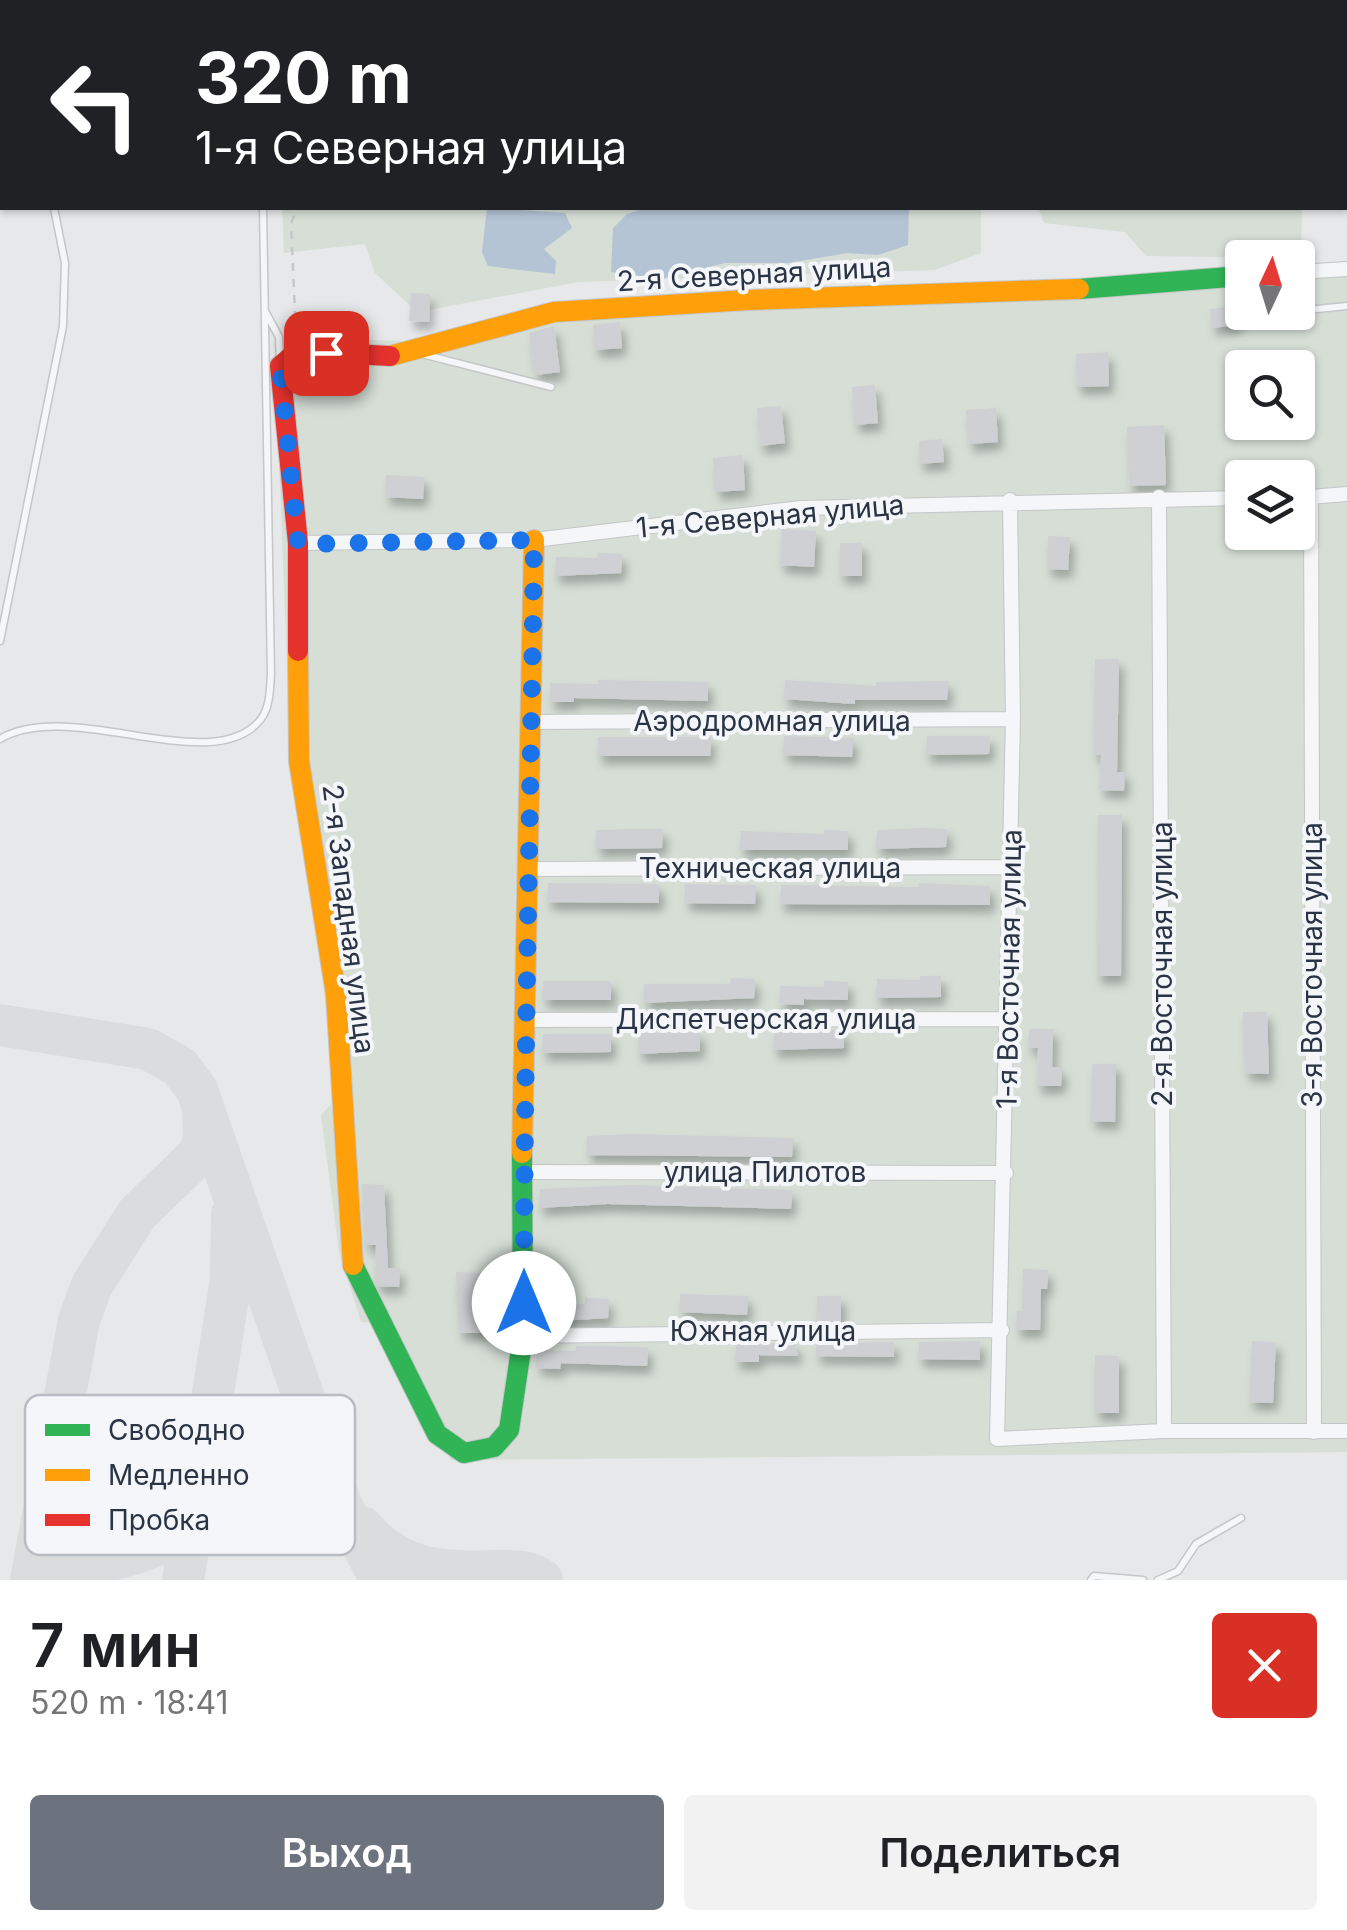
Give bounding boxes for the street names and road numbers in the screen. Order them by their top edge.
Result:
street label: 2-я Северная улица [616,250,892,298]
street label: 1-я Северная улица [635,487,905,545]
street label: Аэродромная улица [633,704,911,738]
street label: 2-я Западная улица [316,782,382,1056]
street label: 2-я Восточная улица [1145,821,1179,1107]
street label: 3-я Восточная улица [1295,822,1329,1108]
street label: 1-я Восточная улица [990,829,1028,1109]
street label: Техническая улица [639,851,901,885]
street label: Диспетчерская улица [616,1002,916,1036]
street label: улица Пилотов [664,1155,866,1189]
street label: Южная улица [670,1314,856,1348]

